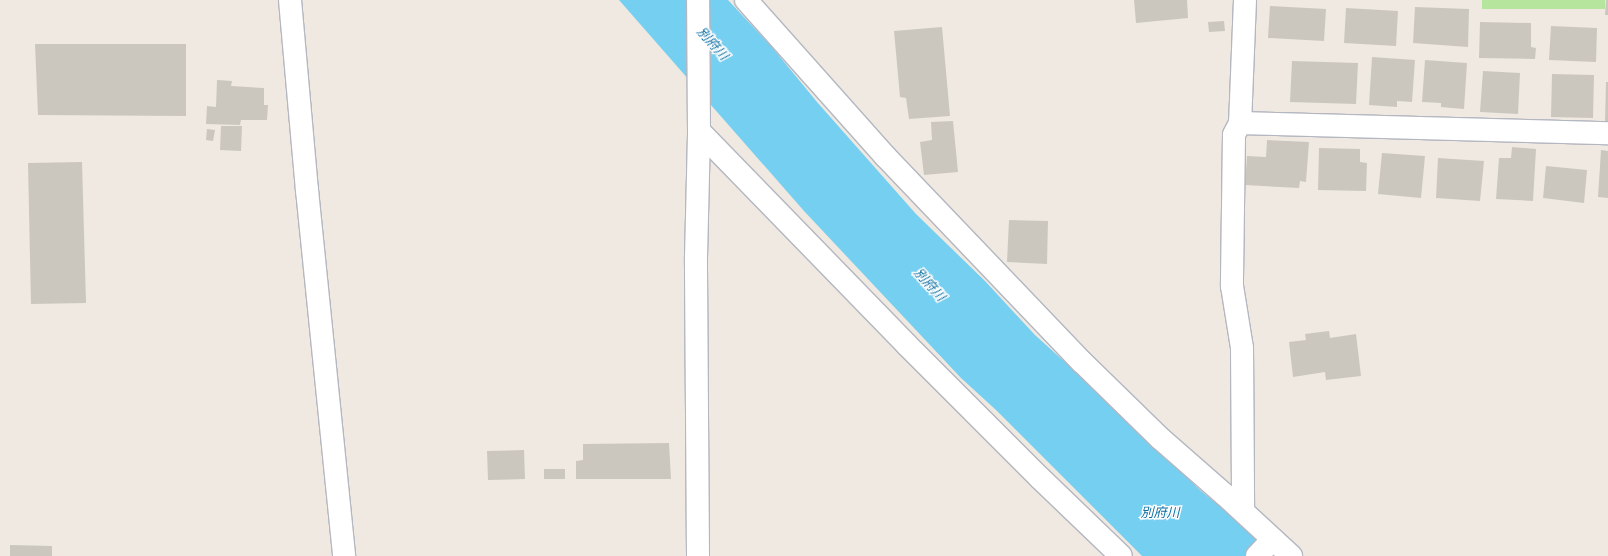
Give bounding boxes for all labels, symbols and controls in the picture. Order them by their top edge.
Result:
water label: 別府川 [693,24,731,64]
water label: 別府川 [910,265,948,305]
water label: 別府川 [1141,505,1179,521]

